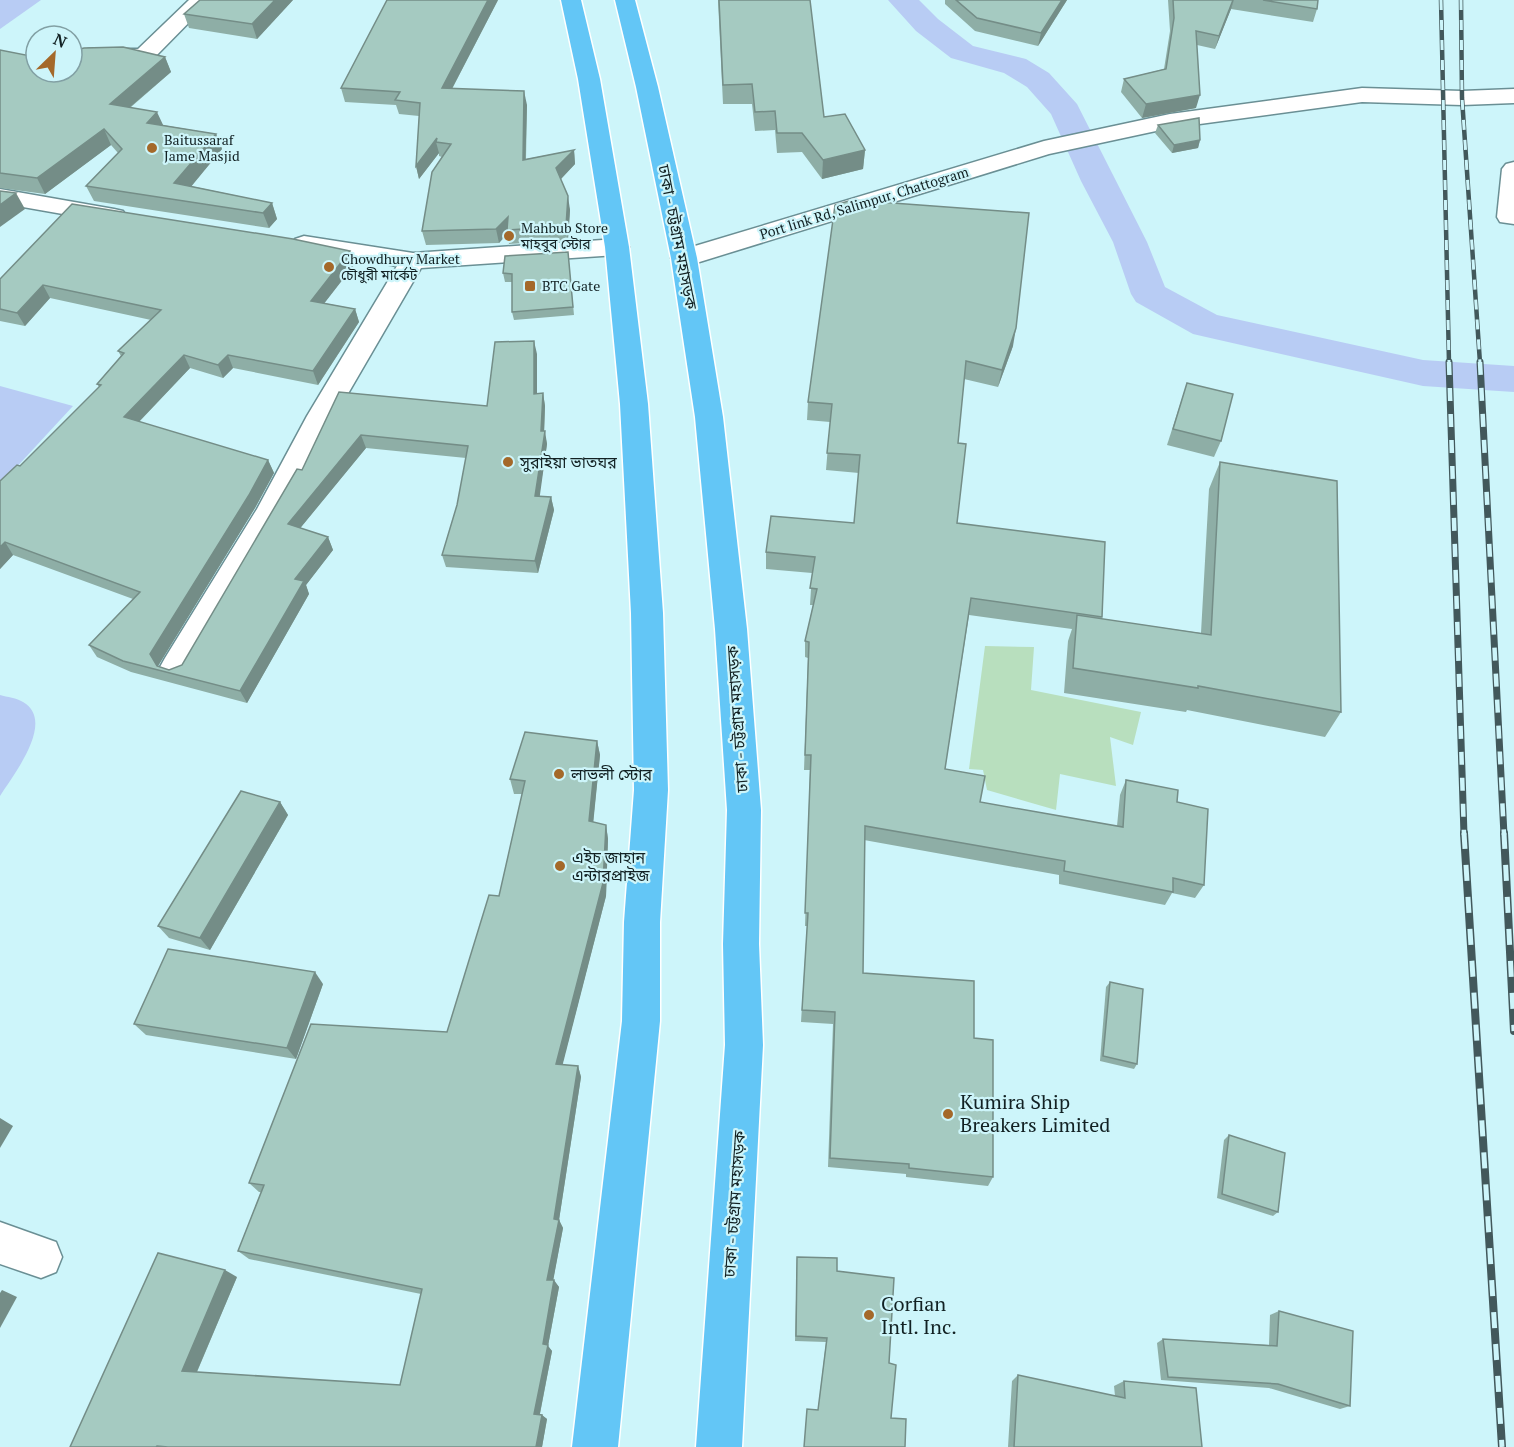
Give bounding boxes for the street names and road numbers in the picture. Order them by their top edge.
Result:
street label: ঢাকা - চট্টগ্রাম মহাসড়ক [653,162,703,312]
street label: Port link Rd, Salimpur, Chattogram [757,162,971,243]
street label: ঢাকা - চট্টগ্রাম মহাসড়ক [721,644,753,794]
street label: ঢাকা - চট্টগ্রাম মহাসড়ক [718,1129,750,1279]

